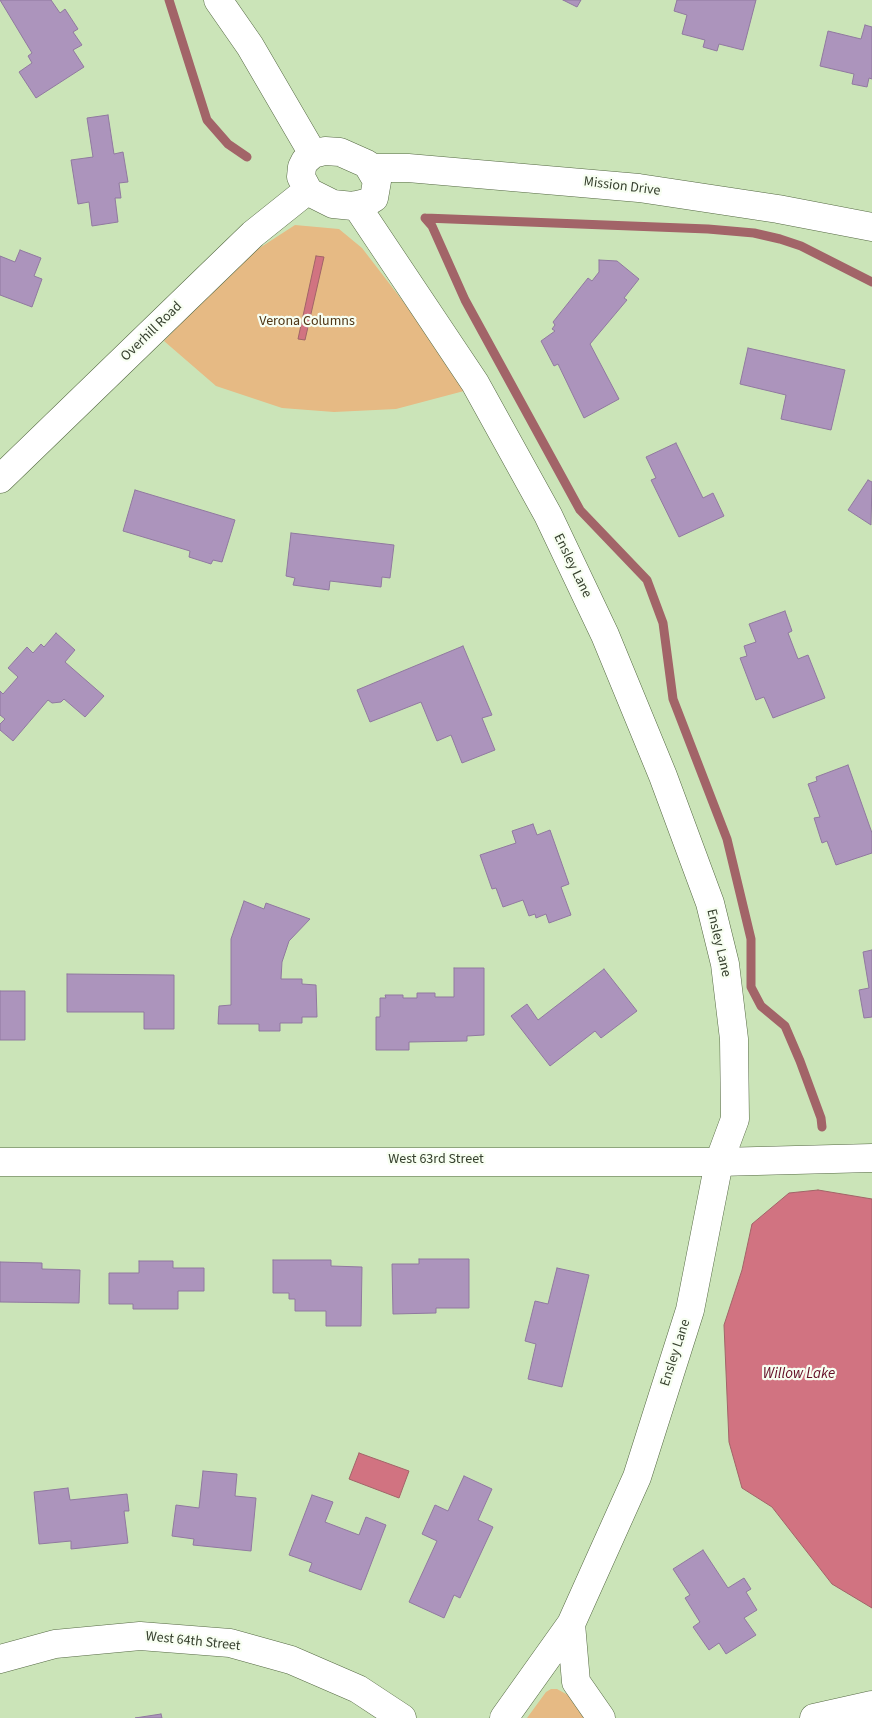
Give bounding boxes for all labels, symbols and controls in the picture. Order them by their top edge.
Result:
street label: Mission Drive [583,174,661,200]
street label: Overhill Road [118,299,186,365]
park label: Verona Columns [259,314,355,330]
street label: Ensley Lane [549,531,595,601]
street label: Ensley Lane [702,907,734,979]
street label: West 63rd Street [388,1152,484,1168]
street label: Ensley Lane [657,1317,695,1389]
water label: Willow Lake [763,1366,835,1384]
street label: West 64th Street [145,1629,241,1655]

